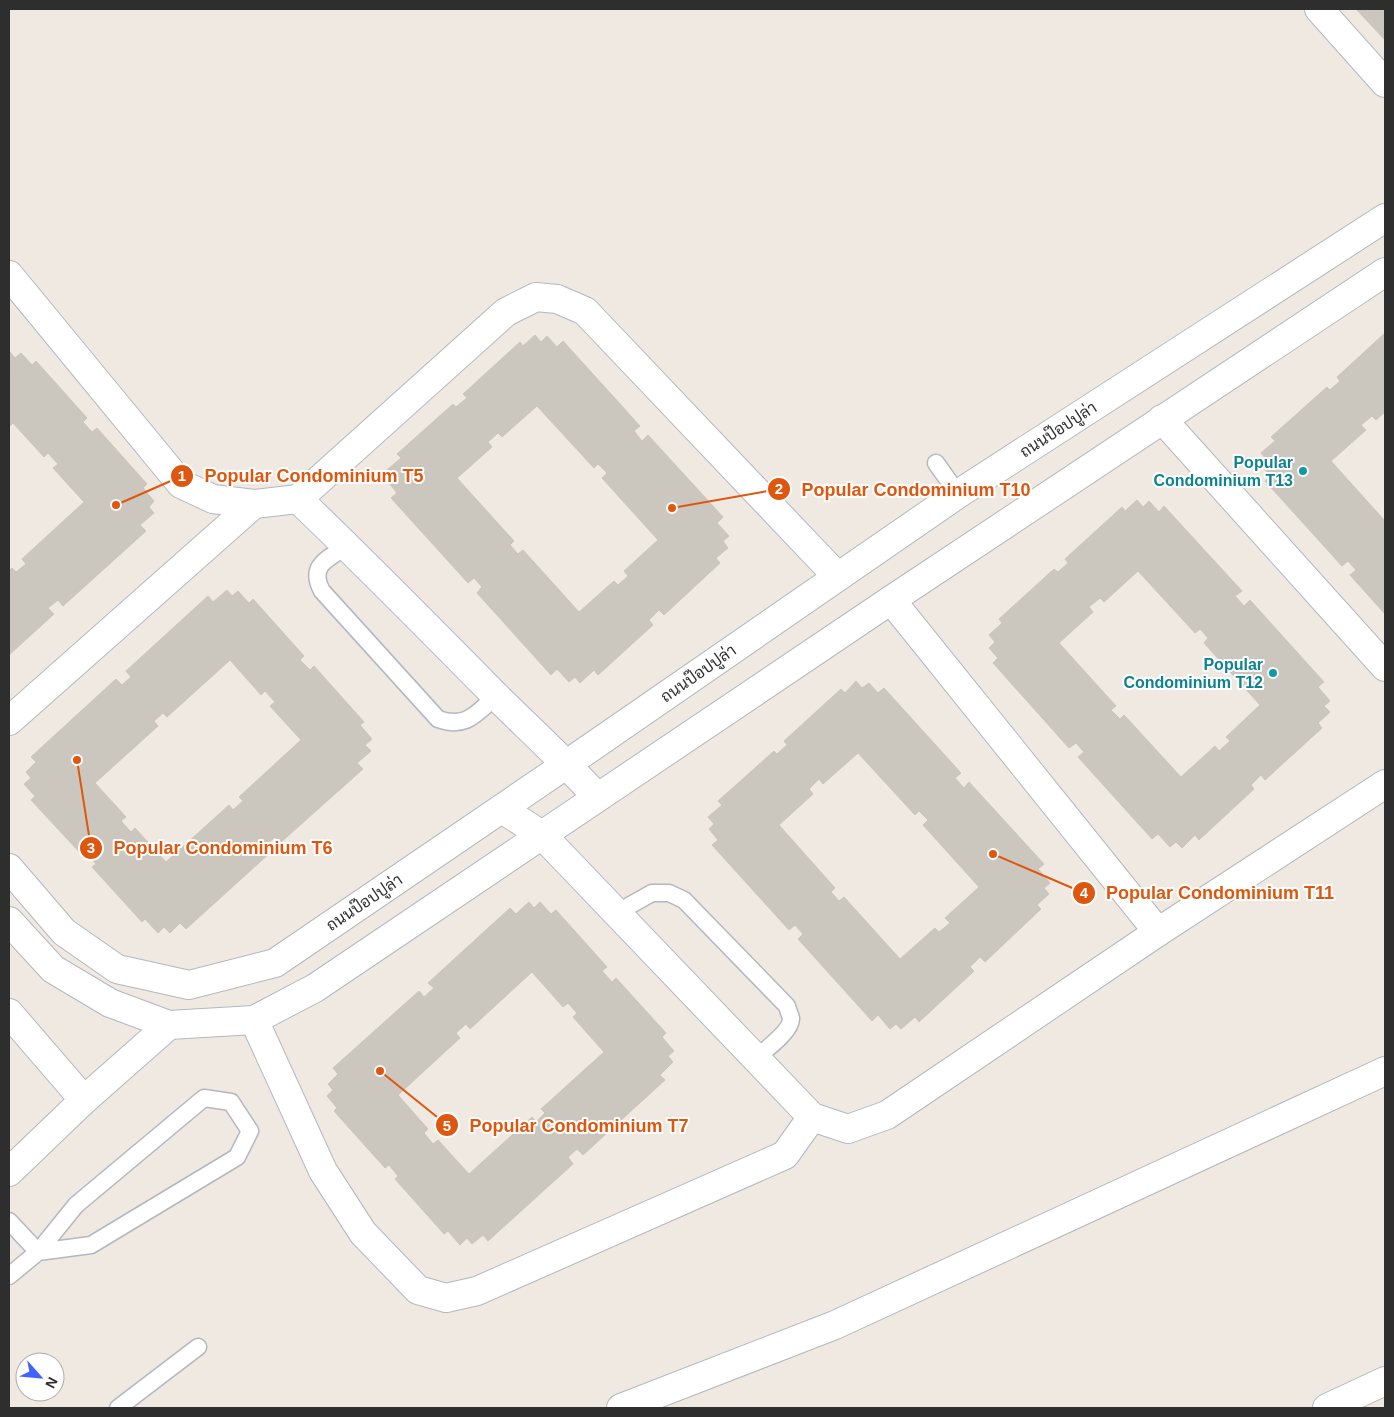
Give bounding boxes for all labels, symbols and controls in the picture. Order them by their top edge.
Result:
street label: ถนนป๊อปปูล่า [1016,397,1101,463]
place label: Popular Condominium T13 [1153,454,1293,489]
callout: Popular Condominium T5 [169,459,433,492]
marker: Popular Condominium T13 [1297,465,1309,477]
text: Popular Condominium T5 [205,466,424,486]
text: 1 [178,467,186,484]
callout: Popular Condominium T10 [766,473,1040,506]
text: 2 [775,480,783,497]
text: Popular Condominium T10 [801,480,1031,500]
street label: ถนนป๊อปปูล่า [656,640,741,708]
place label: Popular Condominium T12 [1123,656,1263,691]
marker: Popular Condominium T12 [1267,667,1279,679]
callout: Popular Condominium T6 [78,831,342,864]
text: Popular Condominium T6 [114,838,333,858]
text: 3 [87,839,95,856]
street label: ถนนป๊อปปูล่า [322,869,407,936]
callout: Popular Condominium T11 [1071,876,1344,909]
text: Popular Condominium T11 [1106,883,1334,903]
text: 4 [1080,884,1089,901]
callout: Popular Condominium T7 [434,1109,698,1142]
text: Popular Condominium T7 [470,1116,689,1136]
text: 5 [443,1117,451,1134]
north arrow [15,1352,65,1402]
text: N [42,1375,61,1391]

